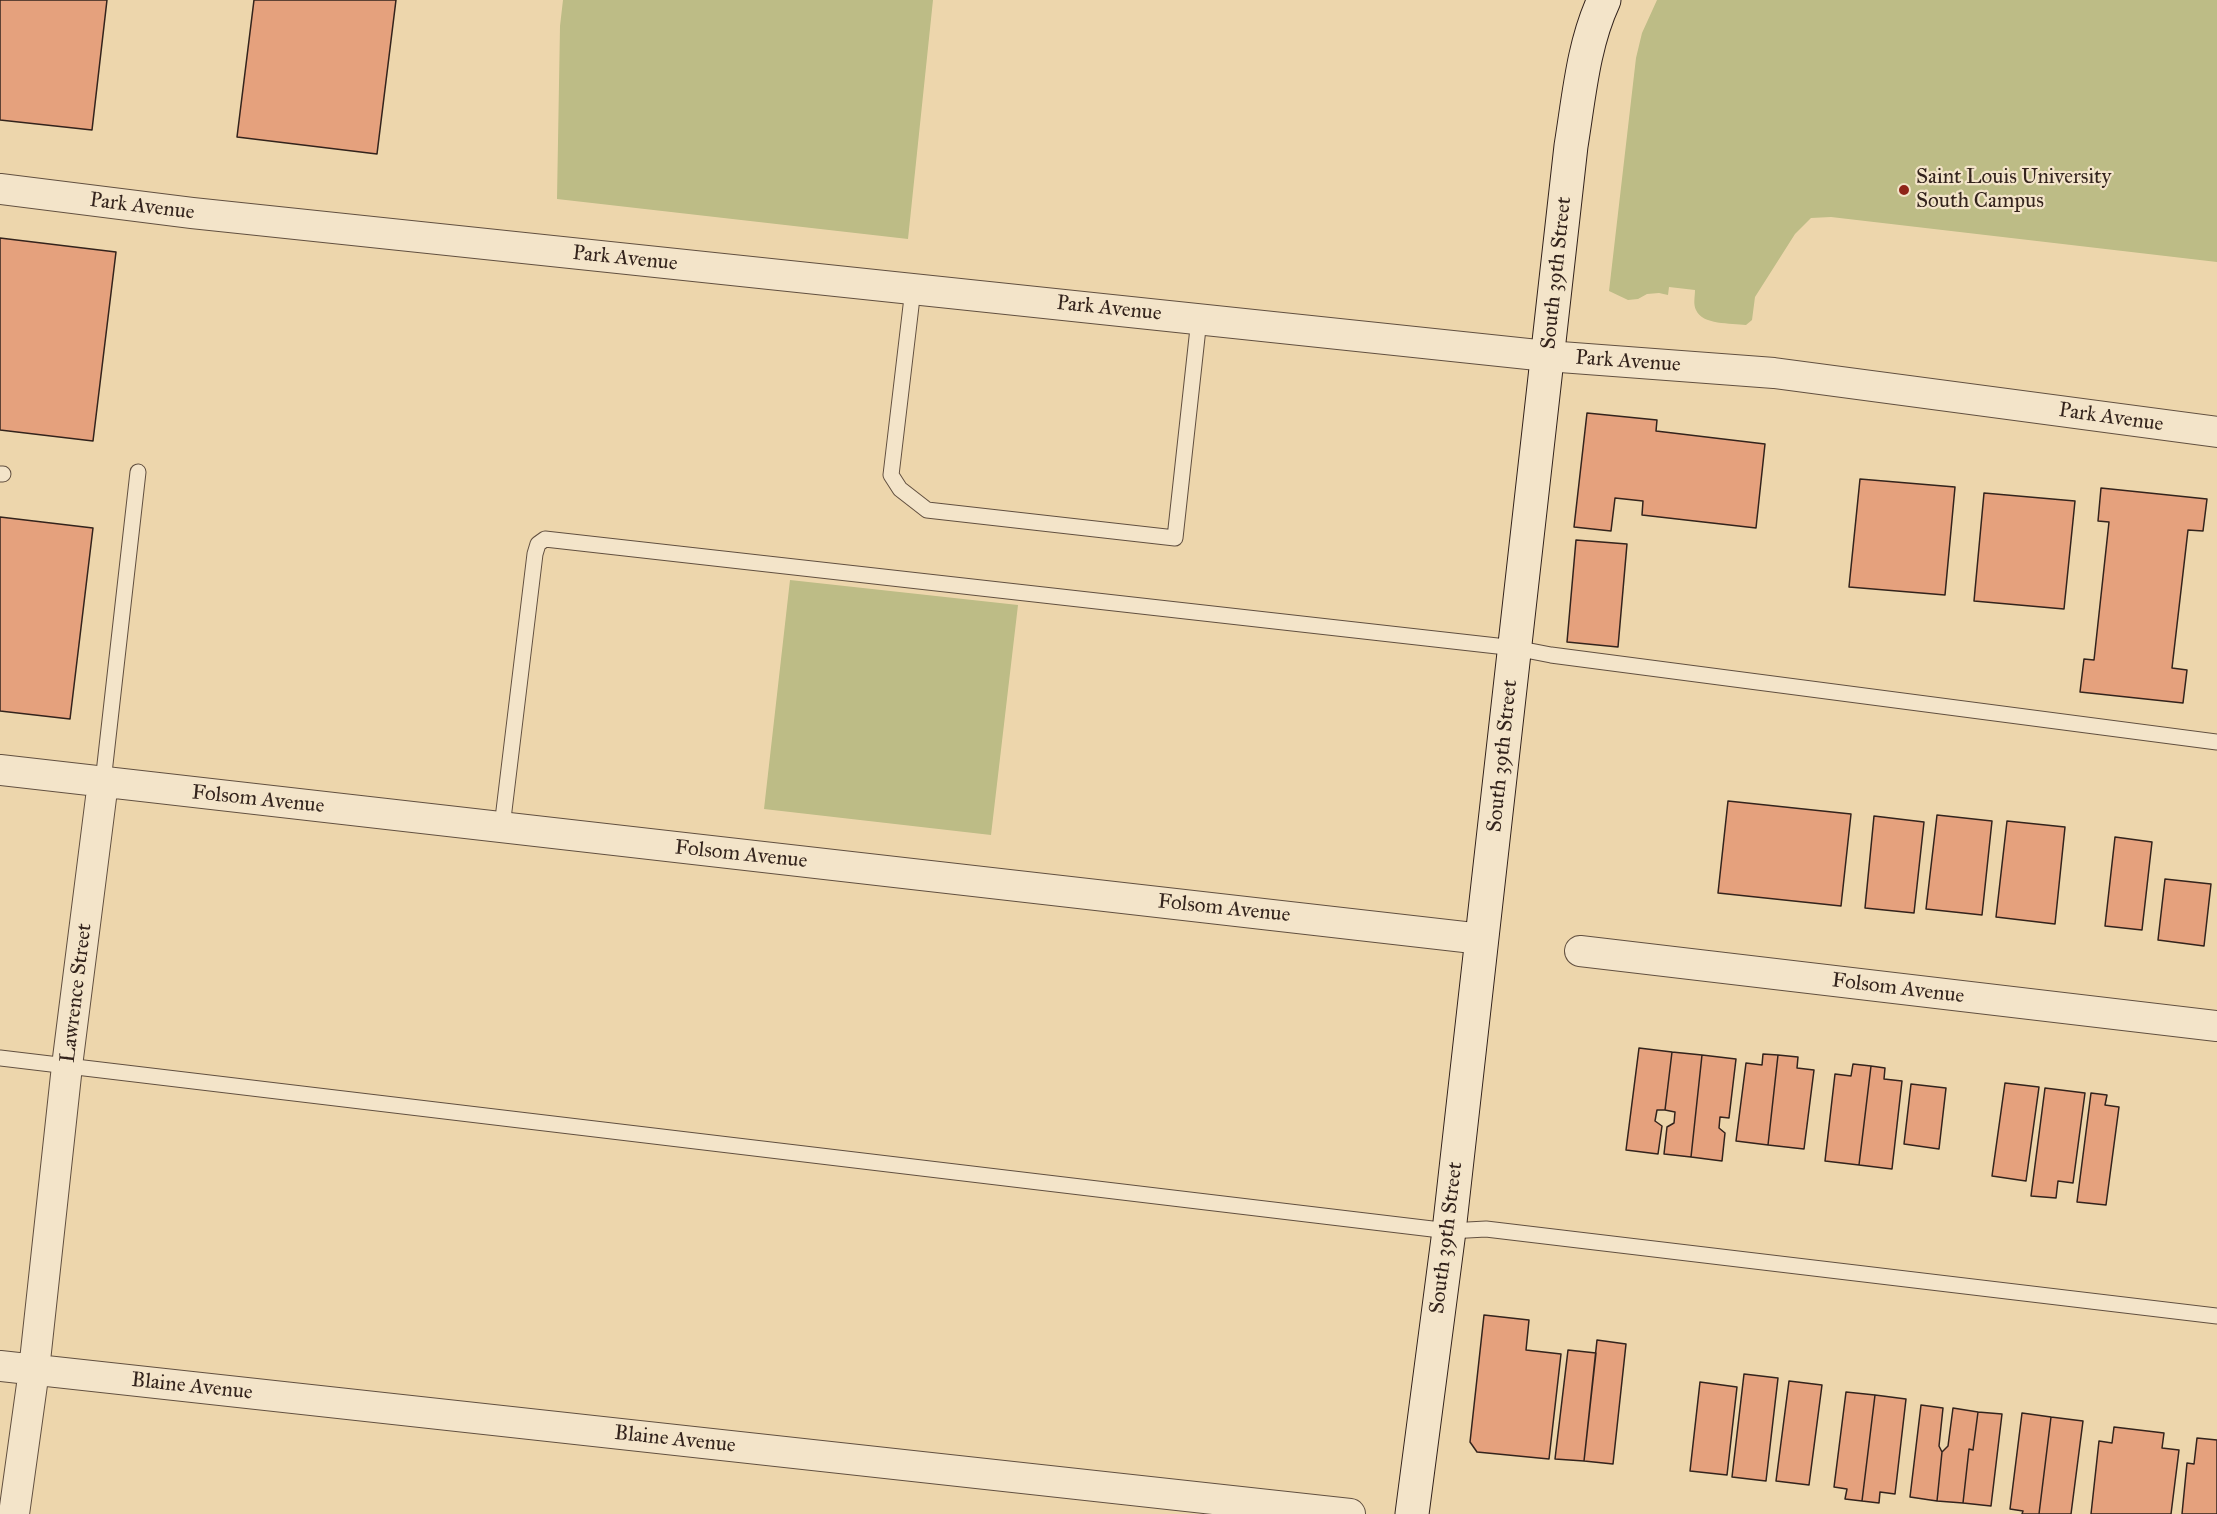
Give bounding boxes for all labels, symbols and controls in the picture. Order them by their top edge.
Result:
place label: Saint Louis University South Campus [1916,165,2111,215]
marker: Saint Louis University South Campus [1897,183,1911,197]
street label: Park Avenue [88,188,196,226]
street label: South 39th Street [1536,196,1578,350]
street label: Park Avenue [571,241,679,277]
street label: Park Avenue [1055,291,1163,327]
street label: Park Avenue [1574,346,1682,378]
street label: Park Avenue [2057,398,2165,438]
street label: South 39th Street [1482,679,1524,833]
street label: Folsom Avenue [190,781,326,819]
street label: Folsom Avenue [673,836,809,874]
street label: Folsom Avenue [1156,890,1292,928]
street label: Lawrence Street [56,922,98,1064]
street label: Folsom Avenue [1830,968,1966,1010]
street label: South 39th Street [1425,1160,1469,1316]
street label: Blaine Avenue [130,1368,254,1406]
street label: Blaine Avenue [613,1421,737,1459]

